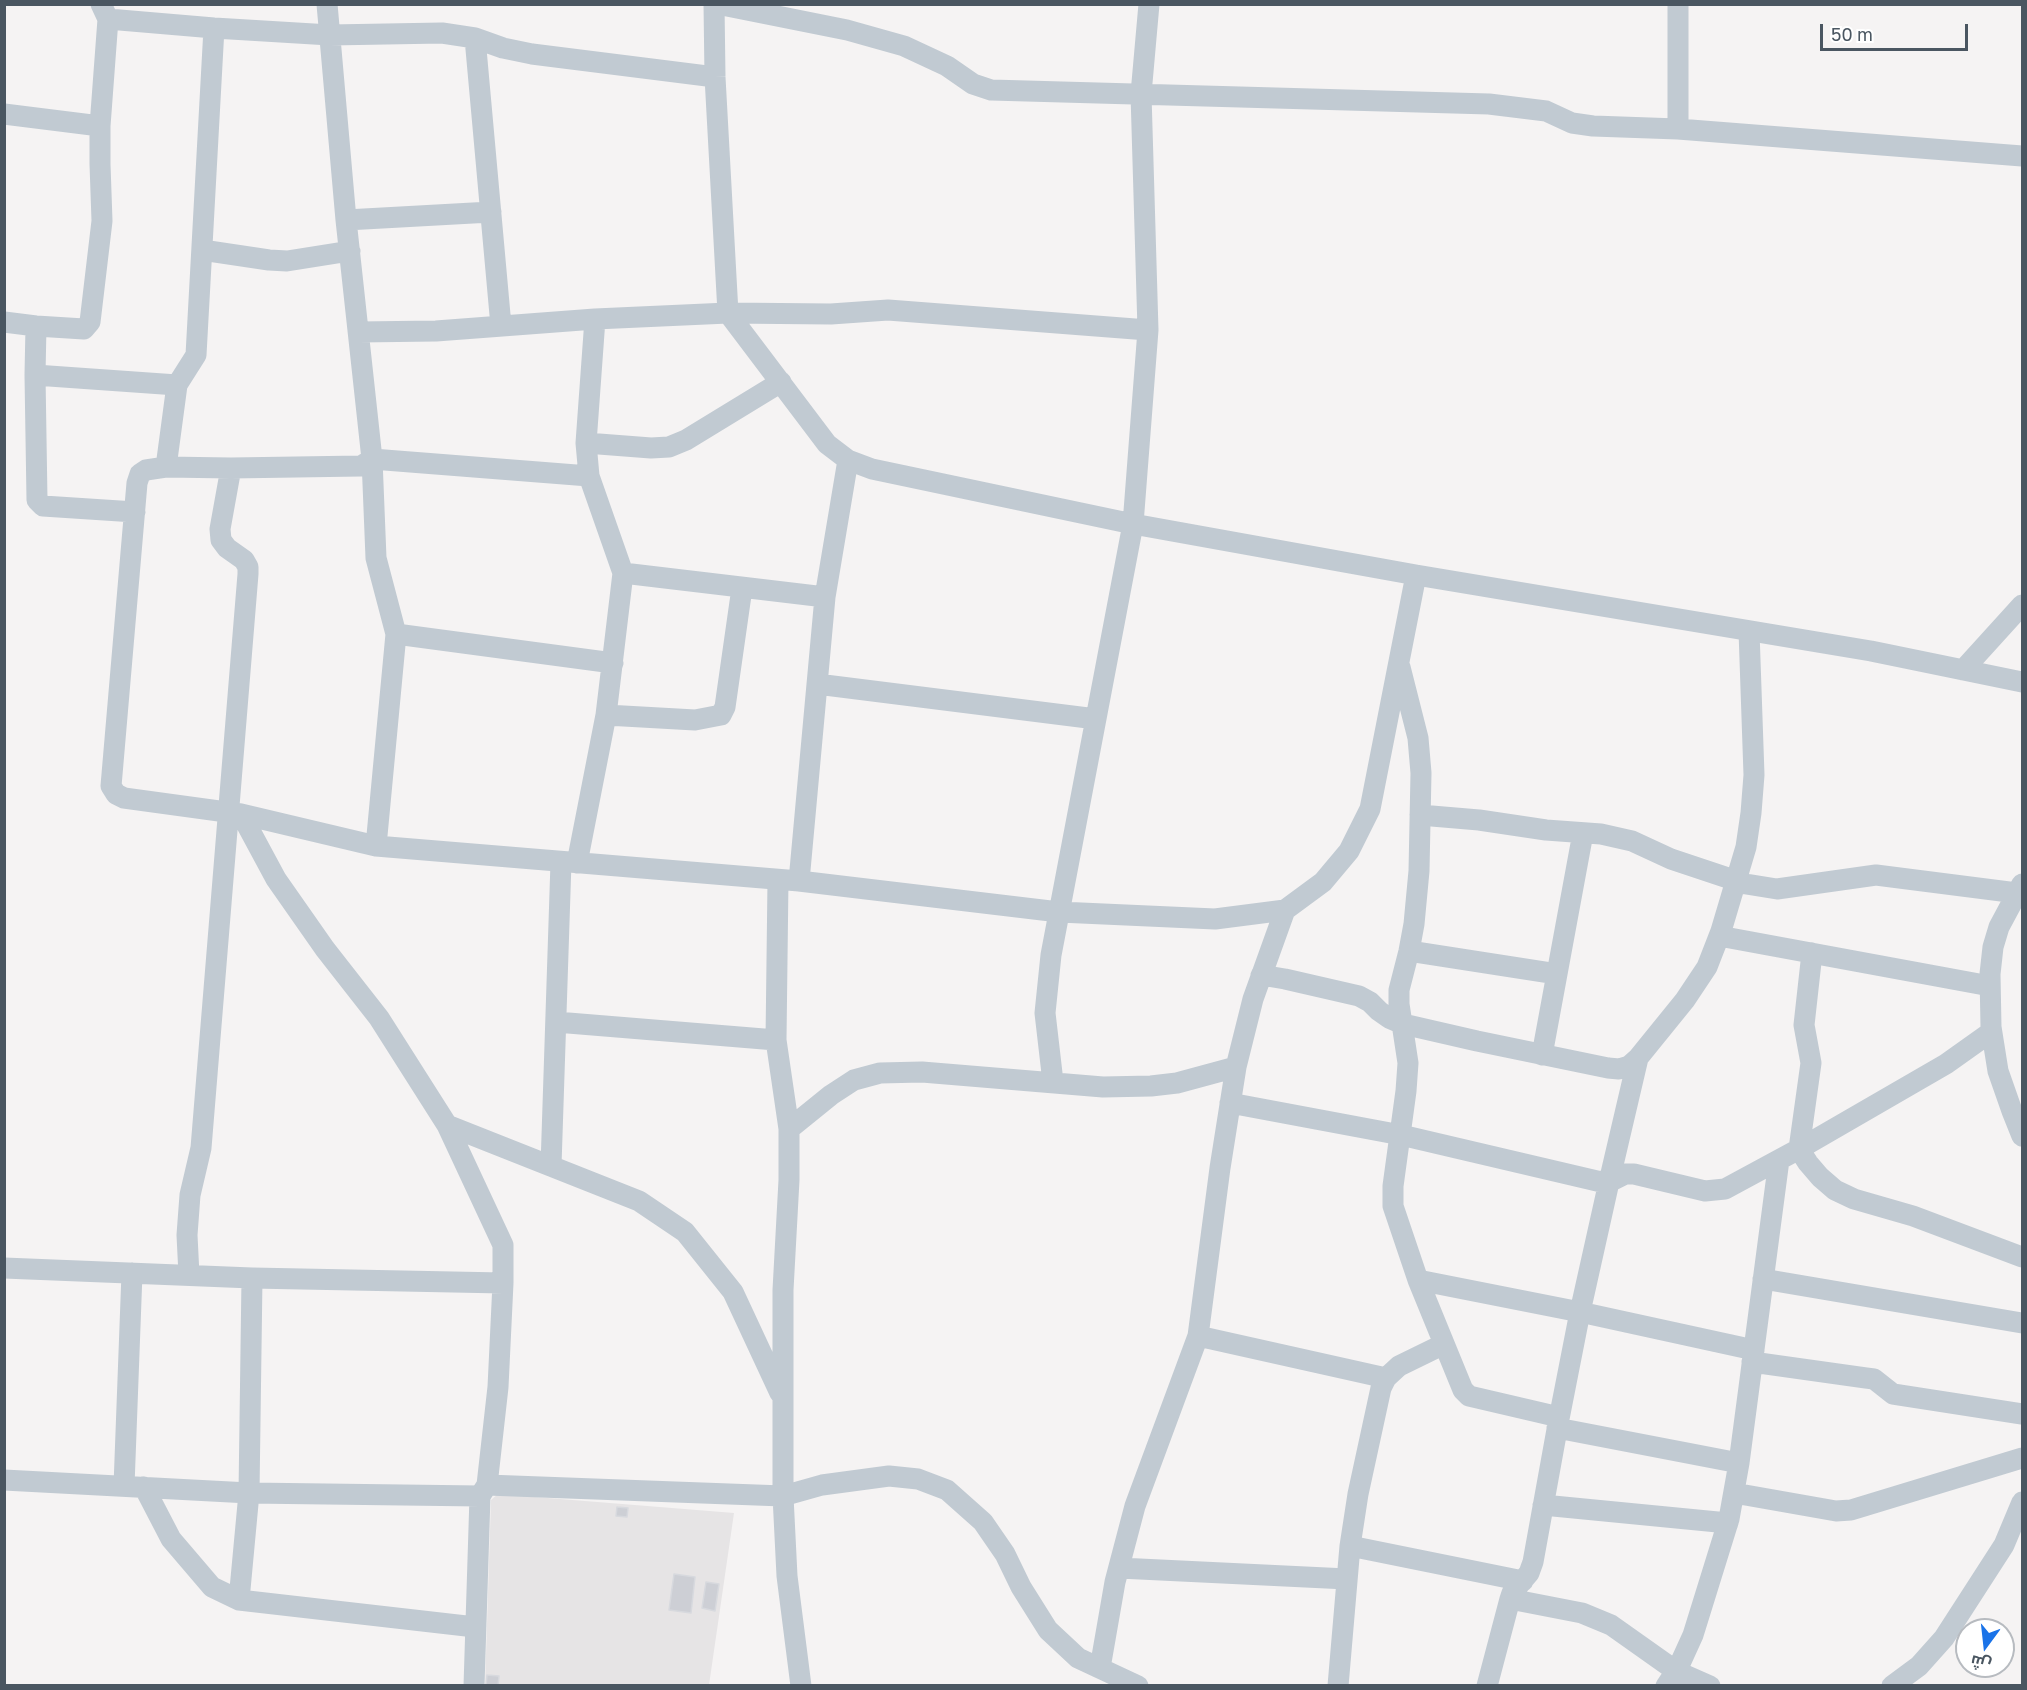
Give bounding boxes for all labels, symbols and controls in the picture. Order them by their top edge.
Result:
scale bar [1823,12,1972,50]
text: 50 m [1831,23,1873,45]
north arrow [1955,1618,2015,1678]
text: ش [1968,1651,1993,1676]

